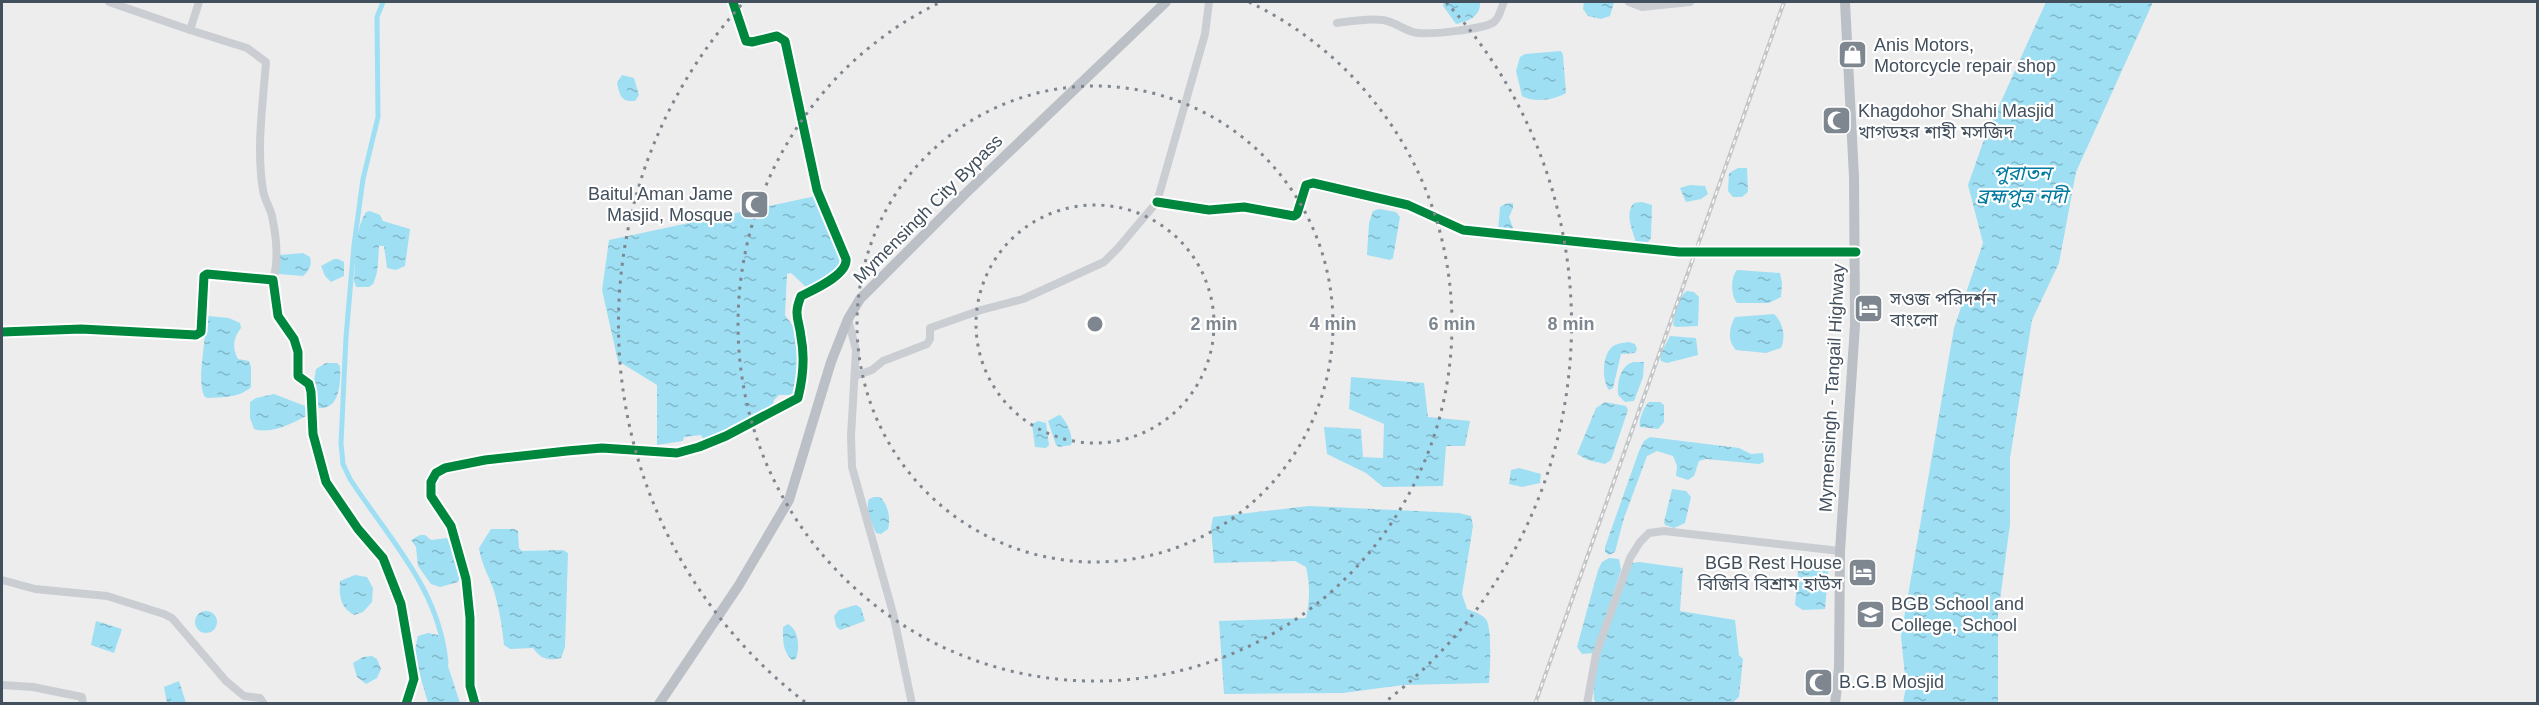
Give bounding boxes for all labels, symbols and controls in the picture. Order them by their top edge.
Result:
place label: Anis Motors, Motorcycle repair shop [1874,35,2056,76]
shop icon: Anis Motors, Motorcycle repair shop [1837,39,1869,71]
place label: Khagdohor Shahi Masjid খাগডহর শাহী মসজিদ [1858,101,2054,142]
mosque icon: Khagdohor Shahi Masjid খাগডহর শাহী মসজিদ [1821,105,1853,137]
street label: Mymensingh City Bypass [849,130,1007,288]
water label: পুরাতন ব্রহ্মপুত্র নদী [1977,162,2071,208]
place label: Baitul Aman Jame Masjid, Mosque [588,184,733,225]
mosque icon: Baitul Aman Jame Masjid, Mosque [738,188,770,220]
street label: Mymensingh - Tangail Highway [1816,263,1848,513]
place label: সওজ পরিদর্শন বাংলো [1889,288,1998,330]
hotel icon: সওজ পরিদর্শন বাংলো [1853,293,1885,325]
centre of rings [1085,314,1105,334]
text: 2 min [1190,314,1238,334]
text: 4 min [1309,314,1357,334]
text: 6 min [1428,314,1476,334]
text: 8 min [1547,314,1595,334]
place label: BGB Rest House বিজিবি বিশ্রাম হাউস [1697,553,1843,594]
hotel icon: BGB Rest House বিজিবি বিশ্রাম হাউস [1847,557,1879,589]
place label: BGB School and College, School [1891,594,2024,635]
school or university icon: BGB School and College, School [1854,598,1886,630]
mosque icon: B.G.B Mosjid [1802,666,1834,698]
place label: B.G.B Mosjid [1839,672,1944,692]

